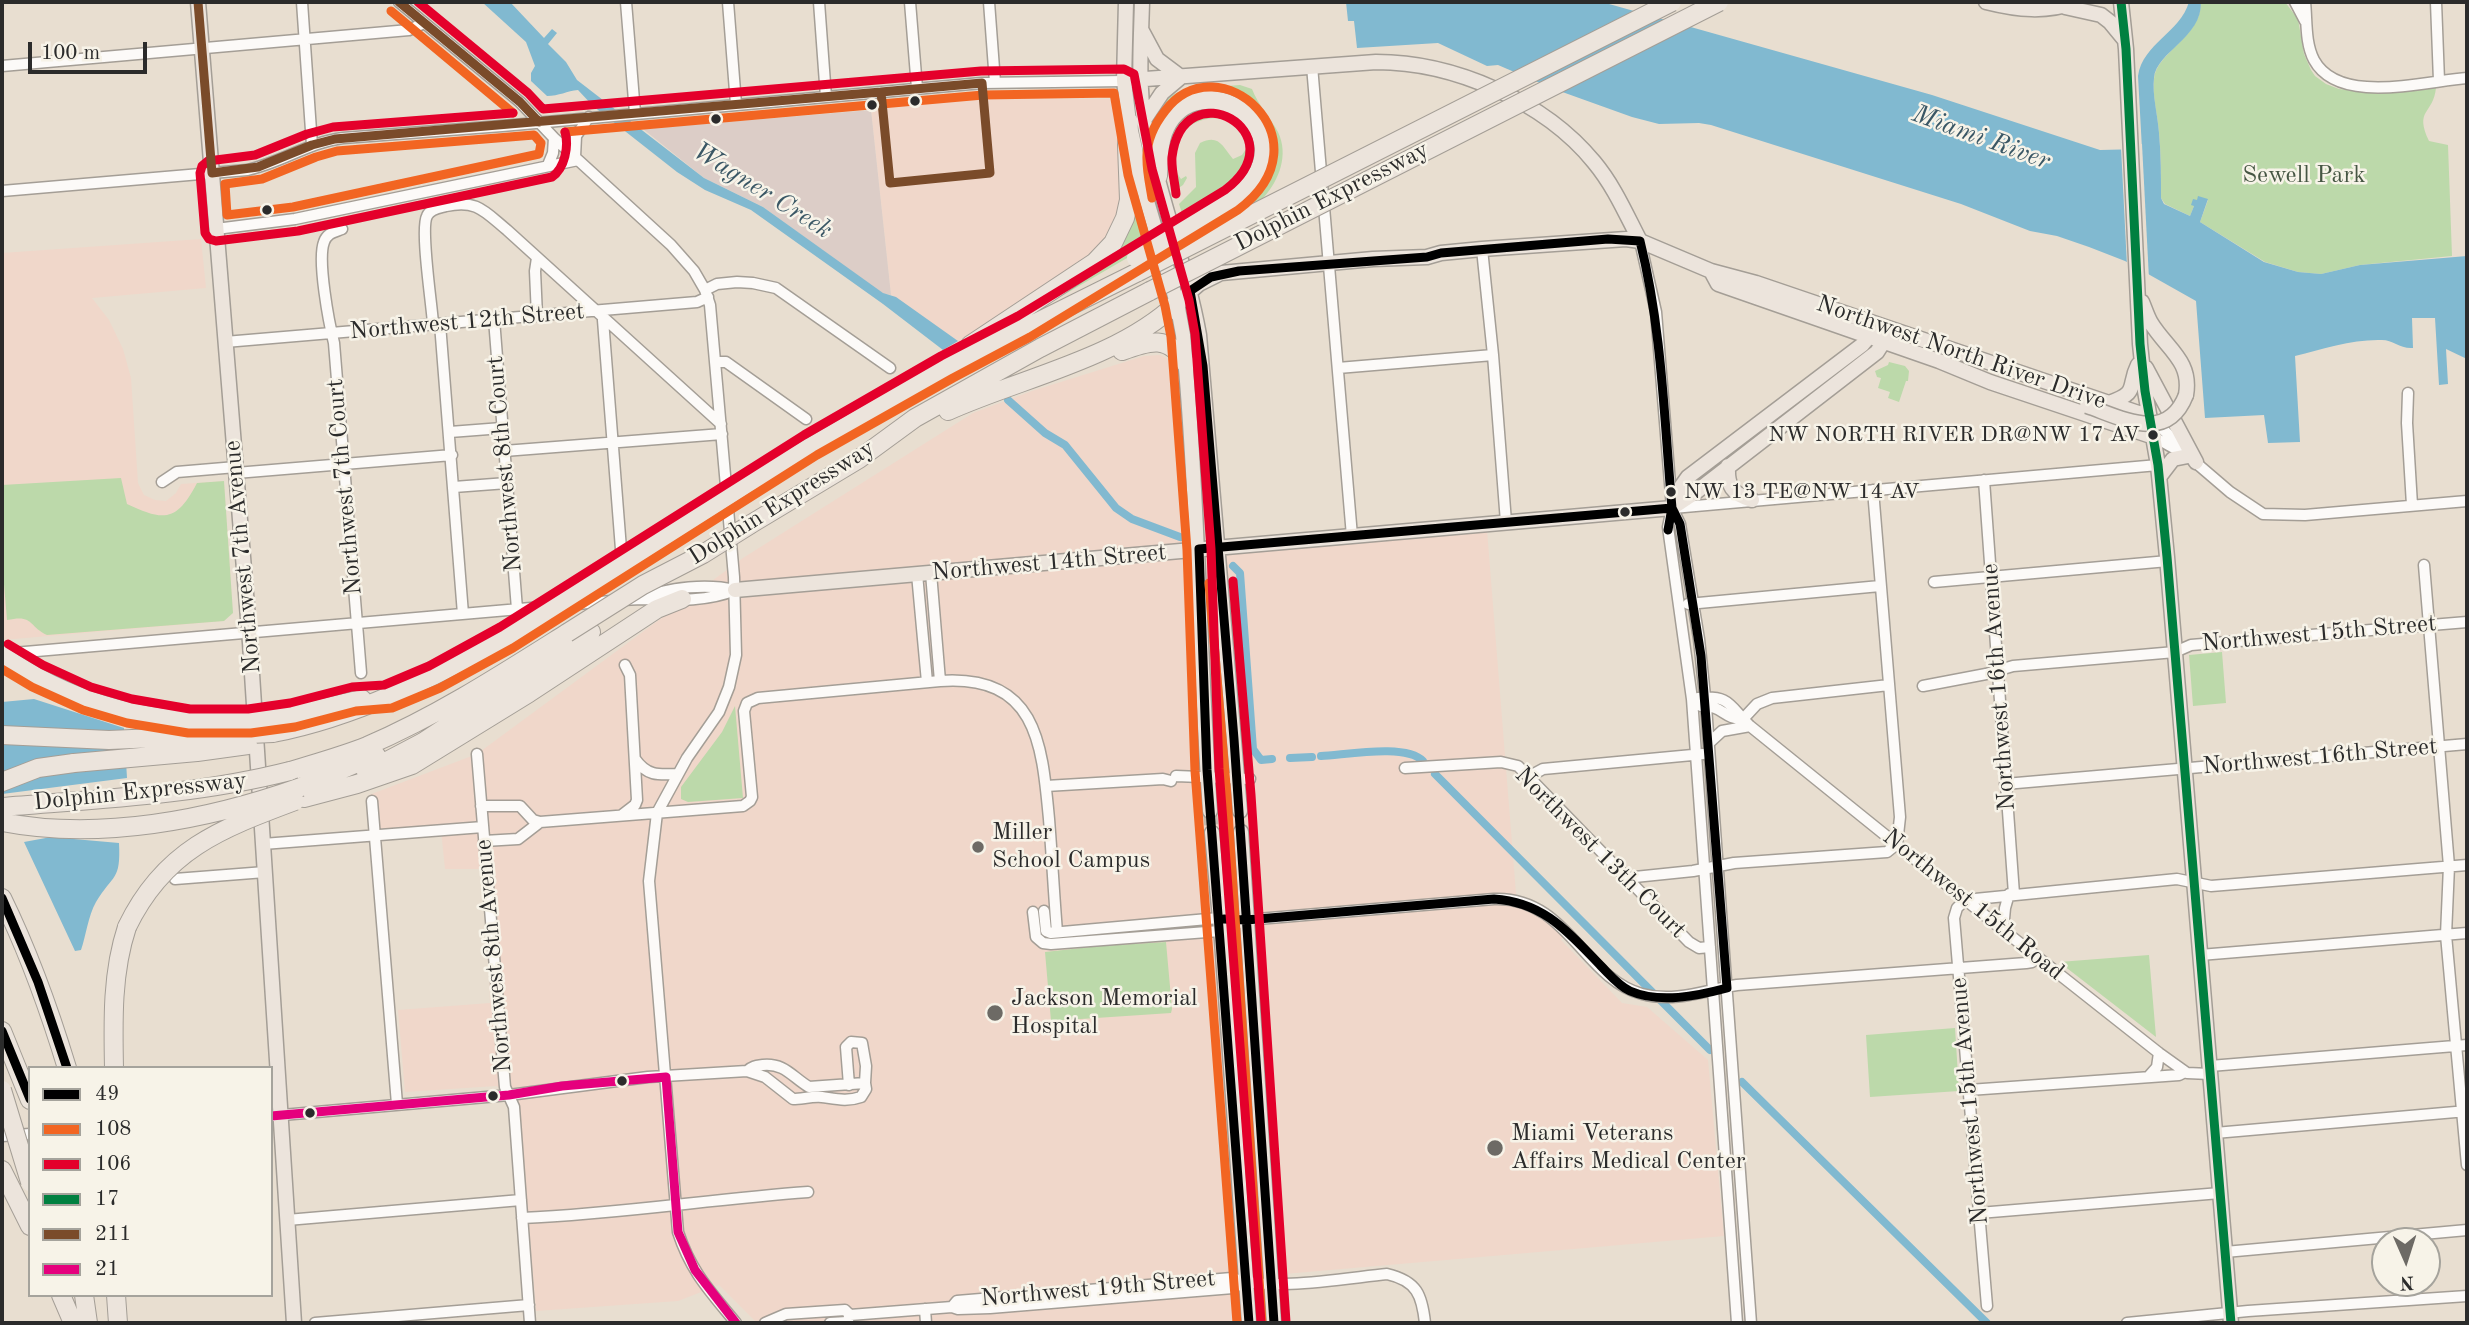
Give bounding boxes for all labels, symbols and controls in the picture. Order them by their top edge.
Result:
scale bar [32,28,150,72]
text: 100 m [41,43,100,64]
unlabelled marker [908,94,922,108]
unlabelled marker [865,98,879,112]
water label: Miami River [1908,99,2054,177]
unlabelled marker [709,112,723,126]
water label: Wagner Creek [686,136,838,246]
street label: Dolphin Expressway [1230,136,1434,258]
park label: Sewell Park [2242,162,2366,190]
unlabelled marker [260,203,274,217]
street label: Northwest North River Drive [1812,290,2110,416]
street label: Northwest 12th Street [349,297,585,347]
street label: Northwest 8th Court [481,355,529,573]
street label: Northwest 7th Court [321,378,369,596]
place label: NW NORTH RIVER DR@NW 17 AV [1768,422,2140,448]
marker: NW NORTH RIVER DR@NW 17 AV [2146,428,2160,442]
street label: Dolphin Expressway [684,434,880,572]
street label: Northwest 7th Avenue [218,439,268,675]
place label: NW 13 TE@NW 14 AV [1684,479,1920,505]
marker: NW 13 TE@NW 14 AV [1664,485,1678,499]
unlabelled marker [1618,505,1632,519]
street label: Northwest 14th Street [931,538,1167,588]
street label: Northwest 16th Avenue [1976,562,2022,812]
street label: Northwest 15th Street [2201,609,2437,659]
street label: Northwest 16th Street [2202,732,2438,782]
street label: Northwest 13th Court [1508,761,1692,945]
street label: Dolphin Expressway [32,766,248,818]
place label: Miller School Campus [992,819,1150,875]
street label: Northwest 15th Road [1876,823,2070,987]
street label: Northwest 8th Avenue [469,838,519,1074]
marker: Miller School Campus [970,839,986,855]
street label: Northwest 15th Avenue [1945,976,1995,1226]
place label: Jackson Memorial Hospital [1011,985,1198,1041]
marker: Jackson Memorial Hospital [985,1003,1005,1023]
legend [28,1066,273,1297]
unlabelled marker [615,1074,629,1088]
text: 49 [95,1084,119,1105]
unlabelled marker [486,1089,500,1103]
unlabelled marker [303,1106,317,1120]
text: 108 [95,1119,132,1140]
place label: Miami Veterans Affairs Medical Center [1511,1120,1746,1176]
marker: Miami Veterans Affairs Medical Center [1485,1138,1505,1158]
text: 106 [95,1154,132,1175]
text: 17 [95,1189,119,1210]
text: 211 [95,1224,132,1245]
north arrow [2371,1227,2441,1297]
text: 21 [95,1259,119,1280]
street label: Northwest 19th Street [980,1264,1216,1314]
text: N [2399,1272,2415,1291]

